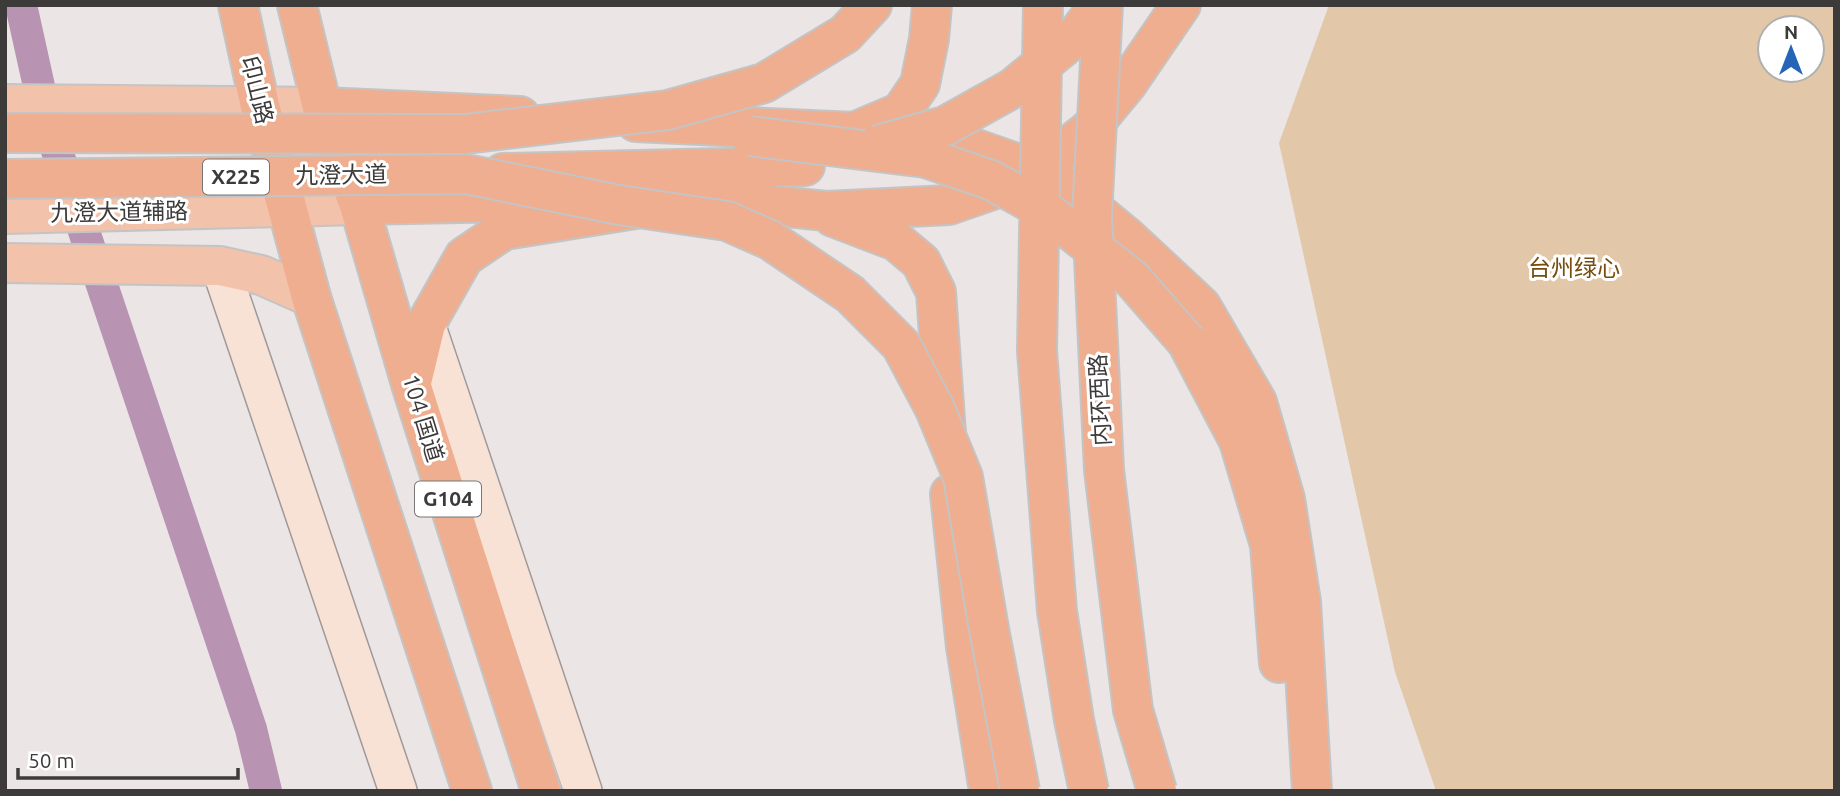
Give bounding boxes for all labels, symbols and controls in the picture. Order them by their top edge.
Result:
north arrow [1756,14,1826,84]
text: N [1784,21,1798,43]
street label: 印山路 [237,53,278,126]
road number: X225 [203,160,269,194]
street label: 九澄大道 [295,161,387,188]
street label: 九澄大道辅路 [50,198,188,225]
park label: 台州绿心 [1528,255,1620,280]
street label: 内环西路 [1085,353,1114,447]
street label: 104 国道 [398,371,449,465]
road number: G104 [415,482,481,516]
scale bar [18,736,238,780]
text: 50 m [28,748,75,772]

